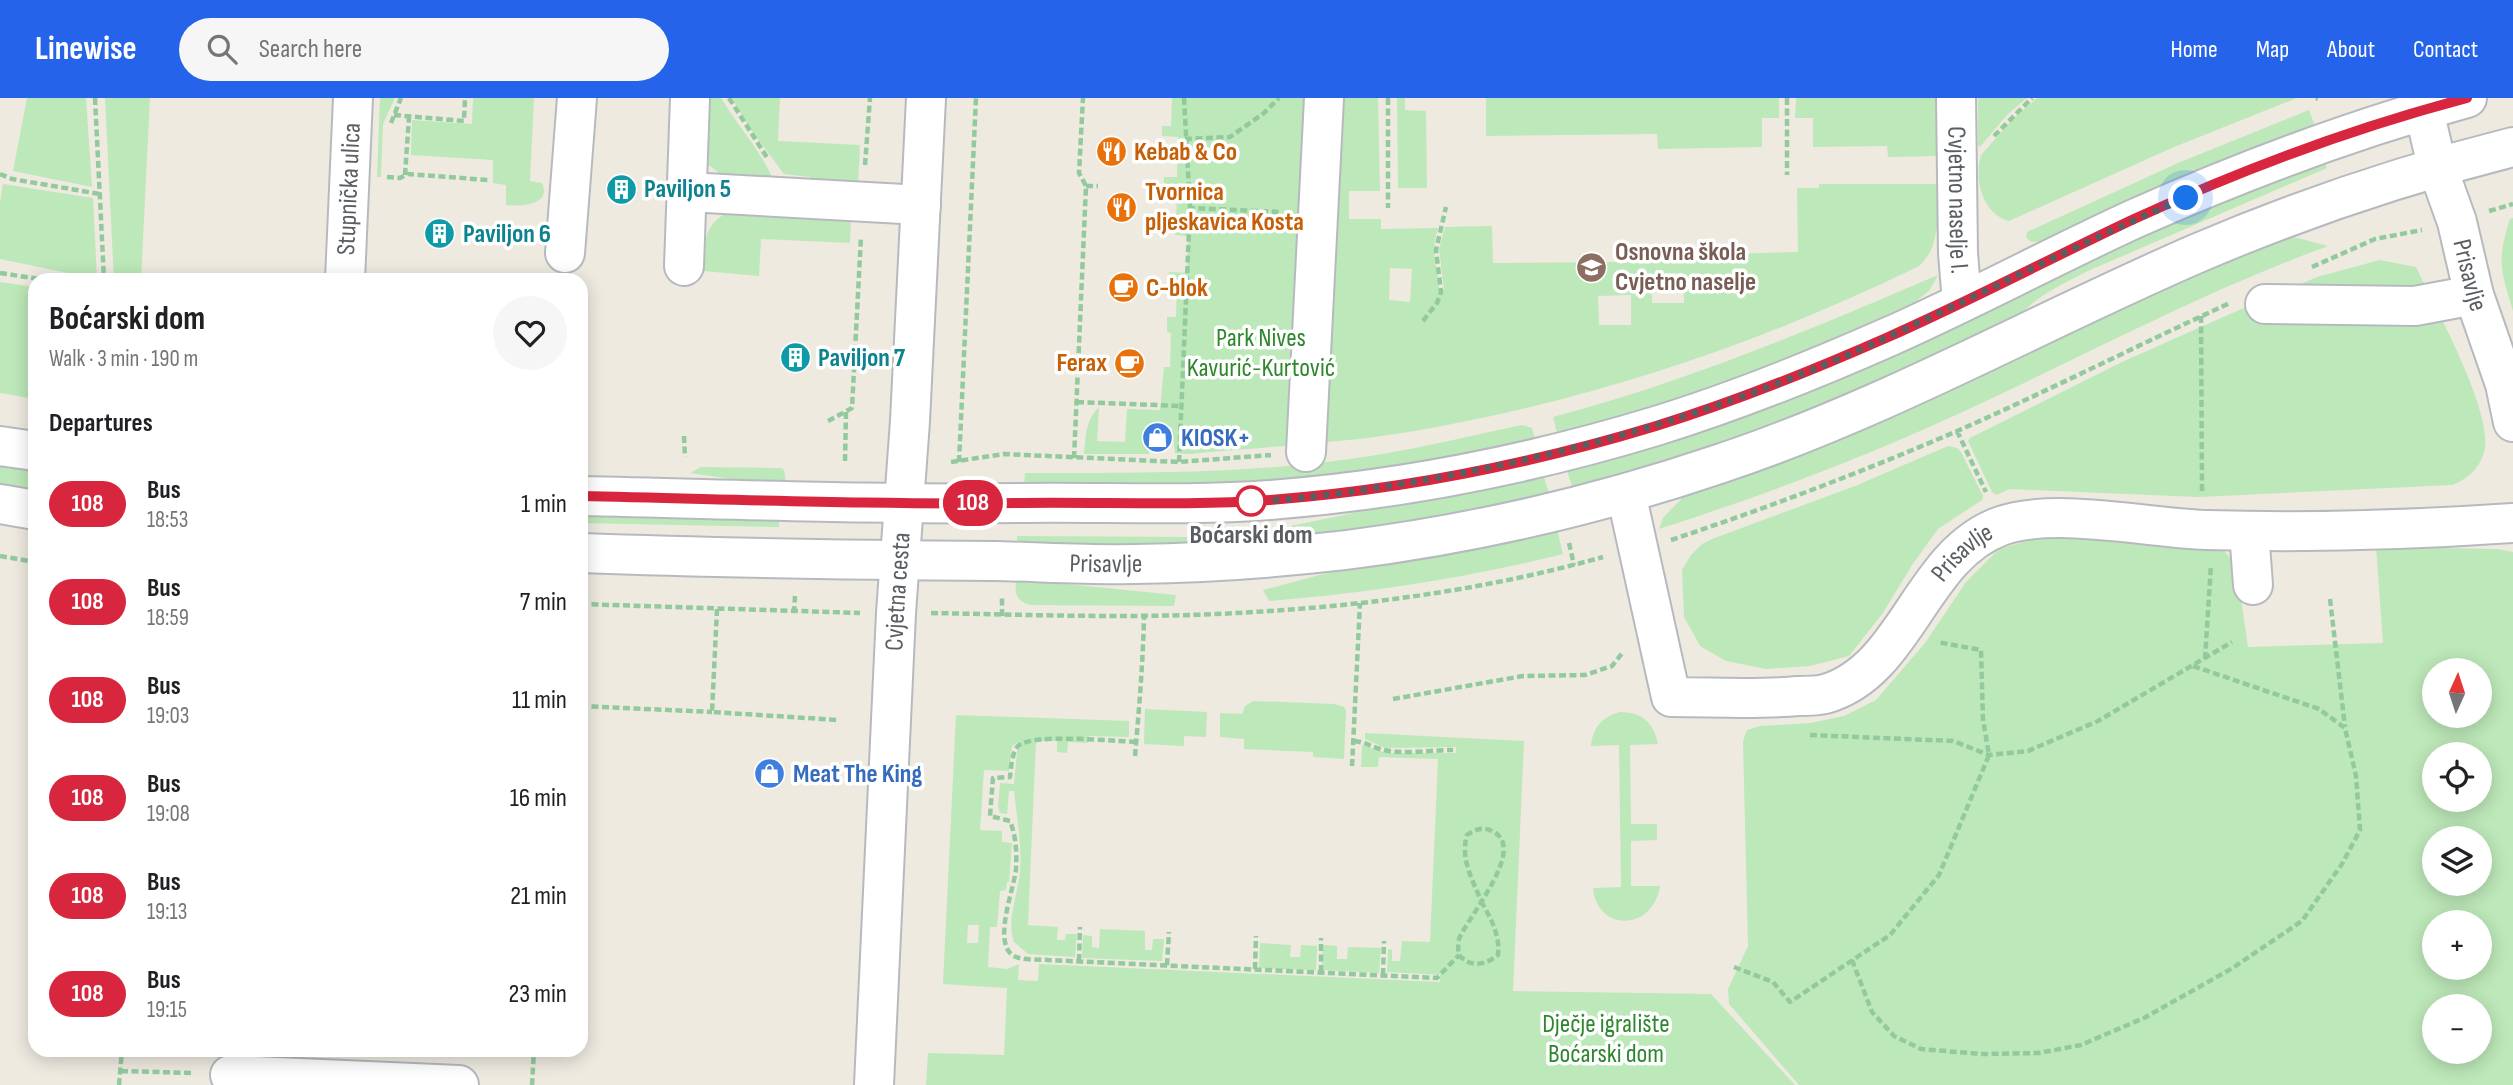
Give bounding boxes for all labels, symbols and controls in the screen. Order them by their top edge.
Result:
search box [179,18,669,81]
text: Linewise [35,29,137,69]
icon: search [203,30,241,68]
text: Search here [259,34,362,65]
text: Home [2170,35,2218,64]
text: Map [2256,35,2289,64]
text: About [2327,35,2375,64]
text: Contact [2413,35,2478,64]
street label: Stupnička ulica [331,122,367,256]
street label: Cvjetno naselje I. [1941,126,1975,275]
restaurant icon: Kebab & Co [1094,135,1128,169]
place label: Kebab & Co [1134,137,1237,168]
building icon: Paviljon 5 [604,172,638,206]
place label: Paviljon 5 [644,174,731,205]
place label: Tvornica pljeskavica Kosta [1145,177,1304,238]
your location [2168,180,2203,215]
restaurant icon: Tvornica pljeskavica Kosta [1105,190,1139,224]
building icon: Paviljon 6 [423,217,457,251]
place label: Paviljon 6 [463,219,551,250]
street label: Prisavlje [2446,236,2494,315]
place label: Osnovna škola Cvjetno naselje [1615,237,1756,298]
school or university icon: Osnovna škola Cvjetno naselje [1575,250,1609,284]
cafe icon: C-blok [1106,271,1140,305]
place label: C-blok [1146,273,1208,304]
button: heart [493,296,567,370]
text: Boćarski dom [49,299,205,339]
park label: Park Nives Kavurić-Kurtović [1187,323,1335,384]
building icon: Paviljon 7 [778,341,812,375]
place label: Paviljon 7 [818,343,906,374]
text: Walk · 3 min · 190 m [49,345,198,373]
cafe icon: Ferax [1113,346,1147,380]
place label: Ferax [1056,348,1107,379]
text: Departures [49,408,153,439]
shop icon: KIOSK+ [1141,421,1175,455]
place label: KIOSK+ [1181,423,1250,454]
text: Bus [147,475,181,506]
line badge: 108 [933,480,1013,526]
marker: Boćarski dom [1236,486,1266,516]
text: 108 [957,488,989,517]
text: 108 [71,489,104,518]
text: 1 min [521,489,567,520]
text: 18:53 [147,506,188,534]
street label: Prisavlje [1925,517,1998,588]
place label: Boćarski dom [1189,520,1313,551]
street label: Cvjetna cesta [879,531,917,652]
street label: Prisavlje [1069,548,1143,580]
text: Bus [147,573,181,604]
text: 108 [71,587,104,616]
text: 7 min [520,587,567,618]
text: 18:59 [147,604,189,632]
north arrow [2422,658,2492,728]
map controls [2422,658,2492,1064]
text: Bus [147,671,181,702]
text: 108 [71,685,104,714]
text: 11 min [512,685,567,716]
text: 19:03 [147,702,189,730]
button: locate [2422,742,2492,812]
shop icon: Meat The King [753,757,787,791]
place label: Meat The King [793,759,922,790]
text: Bus [147,769,181,800]
text: 108 [71,783,104,812]
text: 16 min [510,783,567,814]
text: 19:08 [147,800,190,828]
button: layers [2422,826,2492,896]
text: Bus [147,867,181,898]
text: 108 [71,881,104,910]
text: 21 min [510,881,567,912]
text: 19:13 [147,898,187,926]
button: + [2422,910,2492,980]
text: Bus [147,965,181,996]
text: 108 [71,979,104,1008]
text: 23 min [509,979,567,1010]
button: − [2422,994,2492,1064]
text: 19:15 [147,996,187,1024]
park label: Dječje igralište Boćarski dom [1542,1009,1670,1070]

